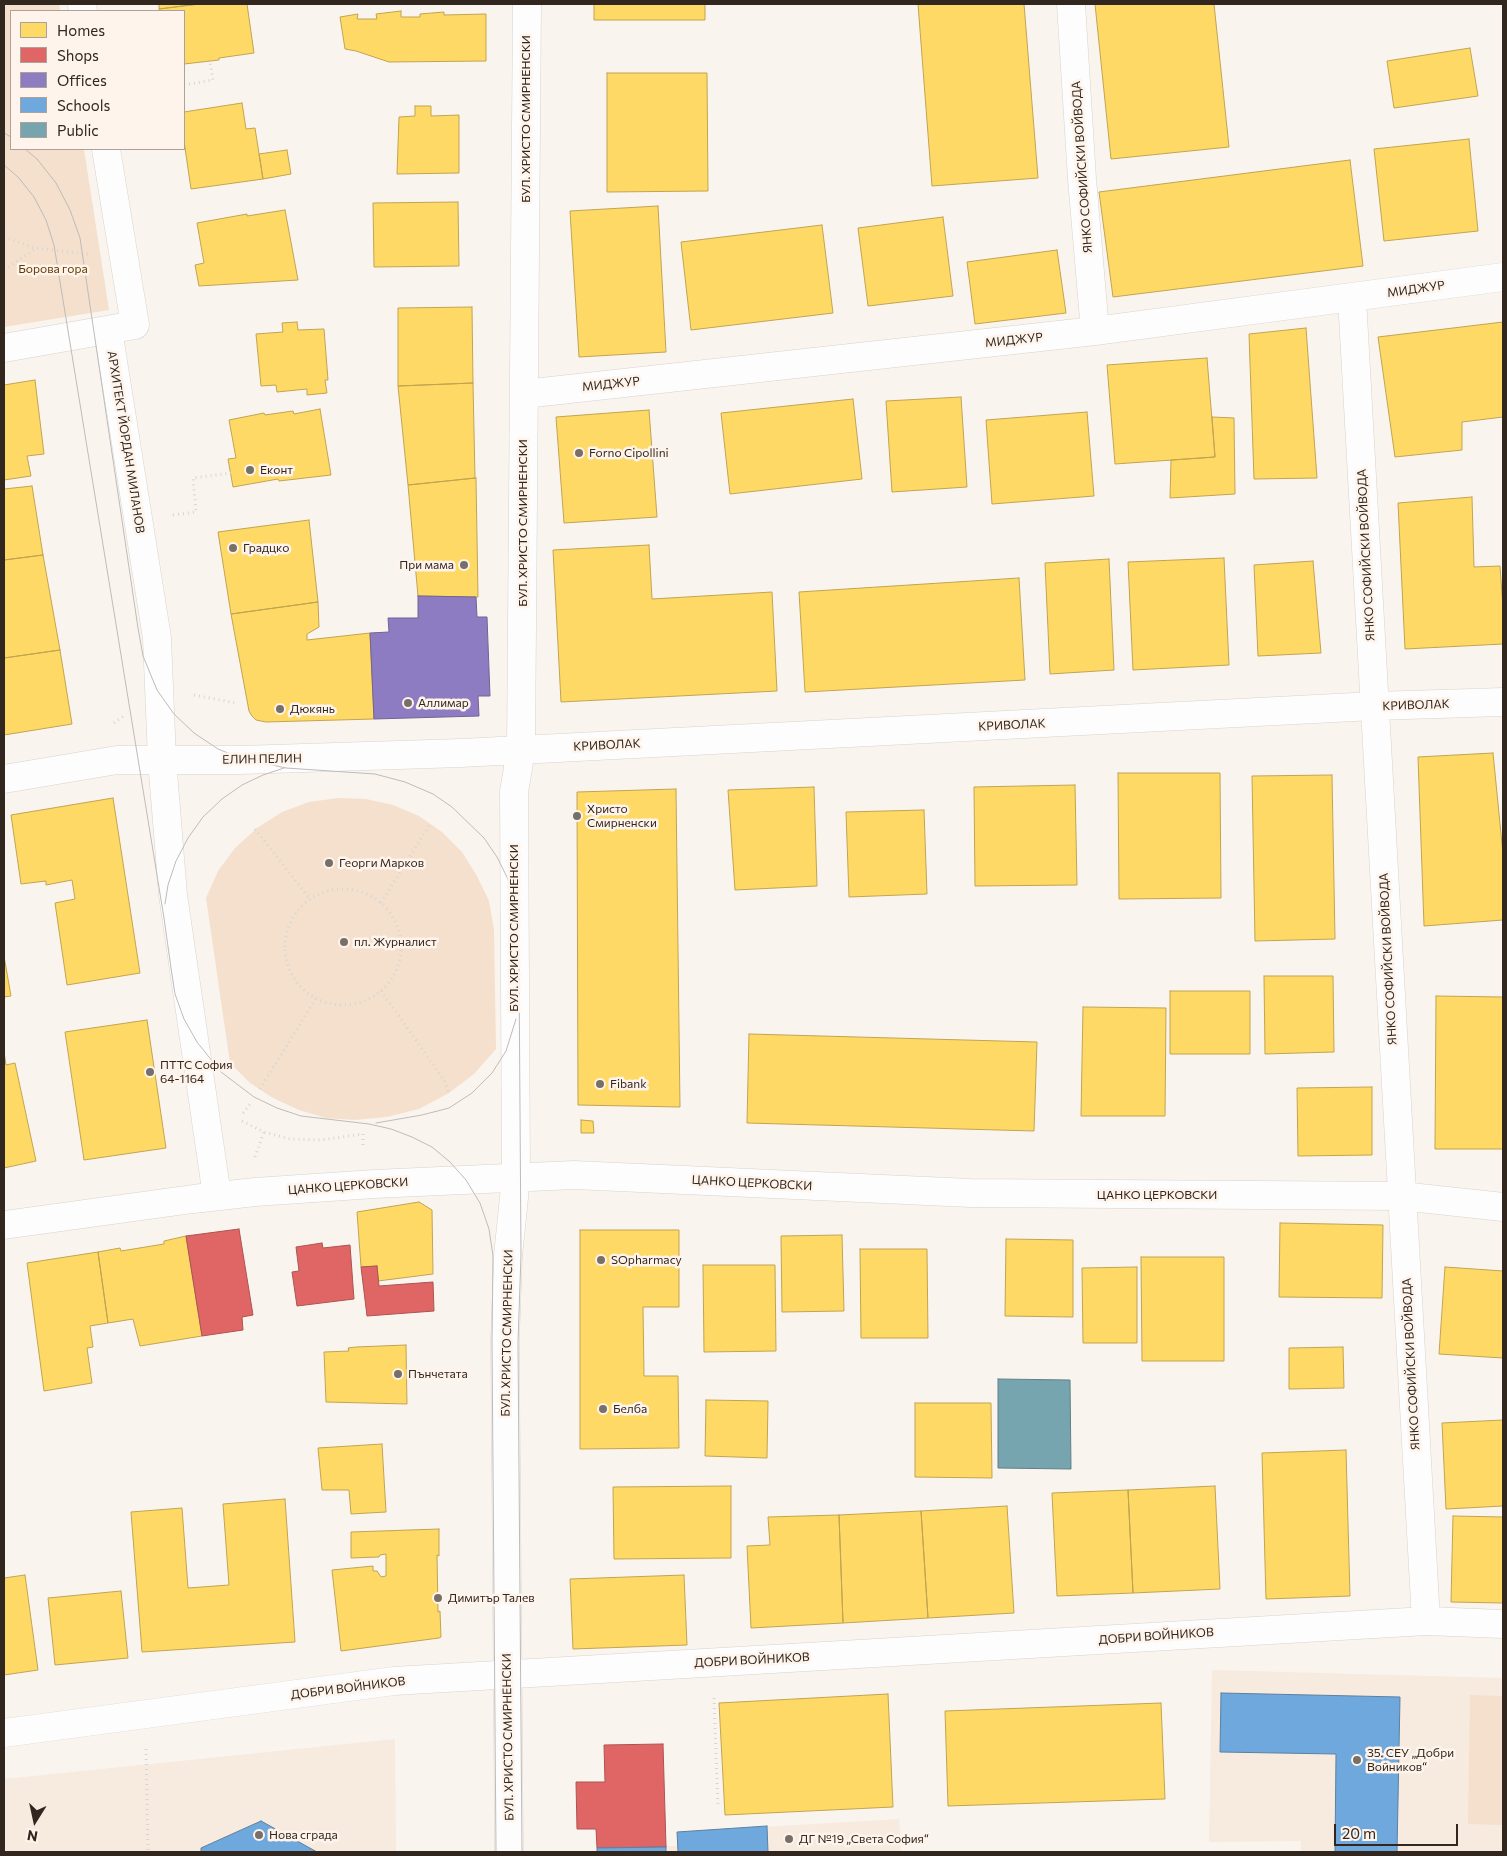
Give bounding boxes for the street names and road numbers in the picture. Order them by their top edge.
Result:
street label: БУЛ. ХРИСТО СМИРНЕНСКИ [519,35,533,203]
street label: ЯНКО СОФИЙСКИ ВОЙВОДА [1069,81,1095,253]
street label: МИДЖУР [1386,278,1446,300]
street label: МИДЖУР [984,330,1044,350]
street label: АРХИТЕКТ ЙОРДАН МИЛАНОВ [104,350,148,534]
street label: МИДЖУР [581,374,641,394]
street label: БУЛ. ХРИСТО СМИРНЕНСКИ [516,439,530,607]
street label: ЯНКО СОФИЙСКИ ВОЙВОДА [1354,469,1378,641]
street label: КРИВОЛАК [1382,697,1450,713]
street label: КРИВОЛАК [978,716,1046,734]
street label: КРИВОЛАК [573,736,641,754]
street label: ЕЛИН ПЕЛИН [222,751,302,767]
street label: БУЛ. ХРИСТО СМИРНЕНСКИ [507,844,521,1012]
street label: ЯНКО СОФИЙСКИ ВОЙВОДА [1376,873,1400,1045]
street label: ЦАНКО ЦЕРКОВСКИ [691,1173,813,1193]
street label: ЦАНКО ЦЕРКОВСКИ [287,1175,409,1197]
street label: ЦАНКО ЦЕРКОВСКИ [1097,1188,1217,1202]
street label: БУЛ. ХРИСТО СМИРНЕНСКИ [498,1249,516,1417]
street label: ЯНКО СОФИЙСКИ ВОЙВОДА [1399,1278,1423,1450]
street label: ДОБРИ ВОЙНИКОВ [1098,1625,1214,1647]
street label: ДОБРИ ВОЙНИКОВ [694,1650,810,1670]
street label: БУЛ. ХРИСТО СМИРНЕНСКИ [499,1653,517,1821]
street label: ДОБРИ ВОЙНИКОВ [290,1674,406,1702]

